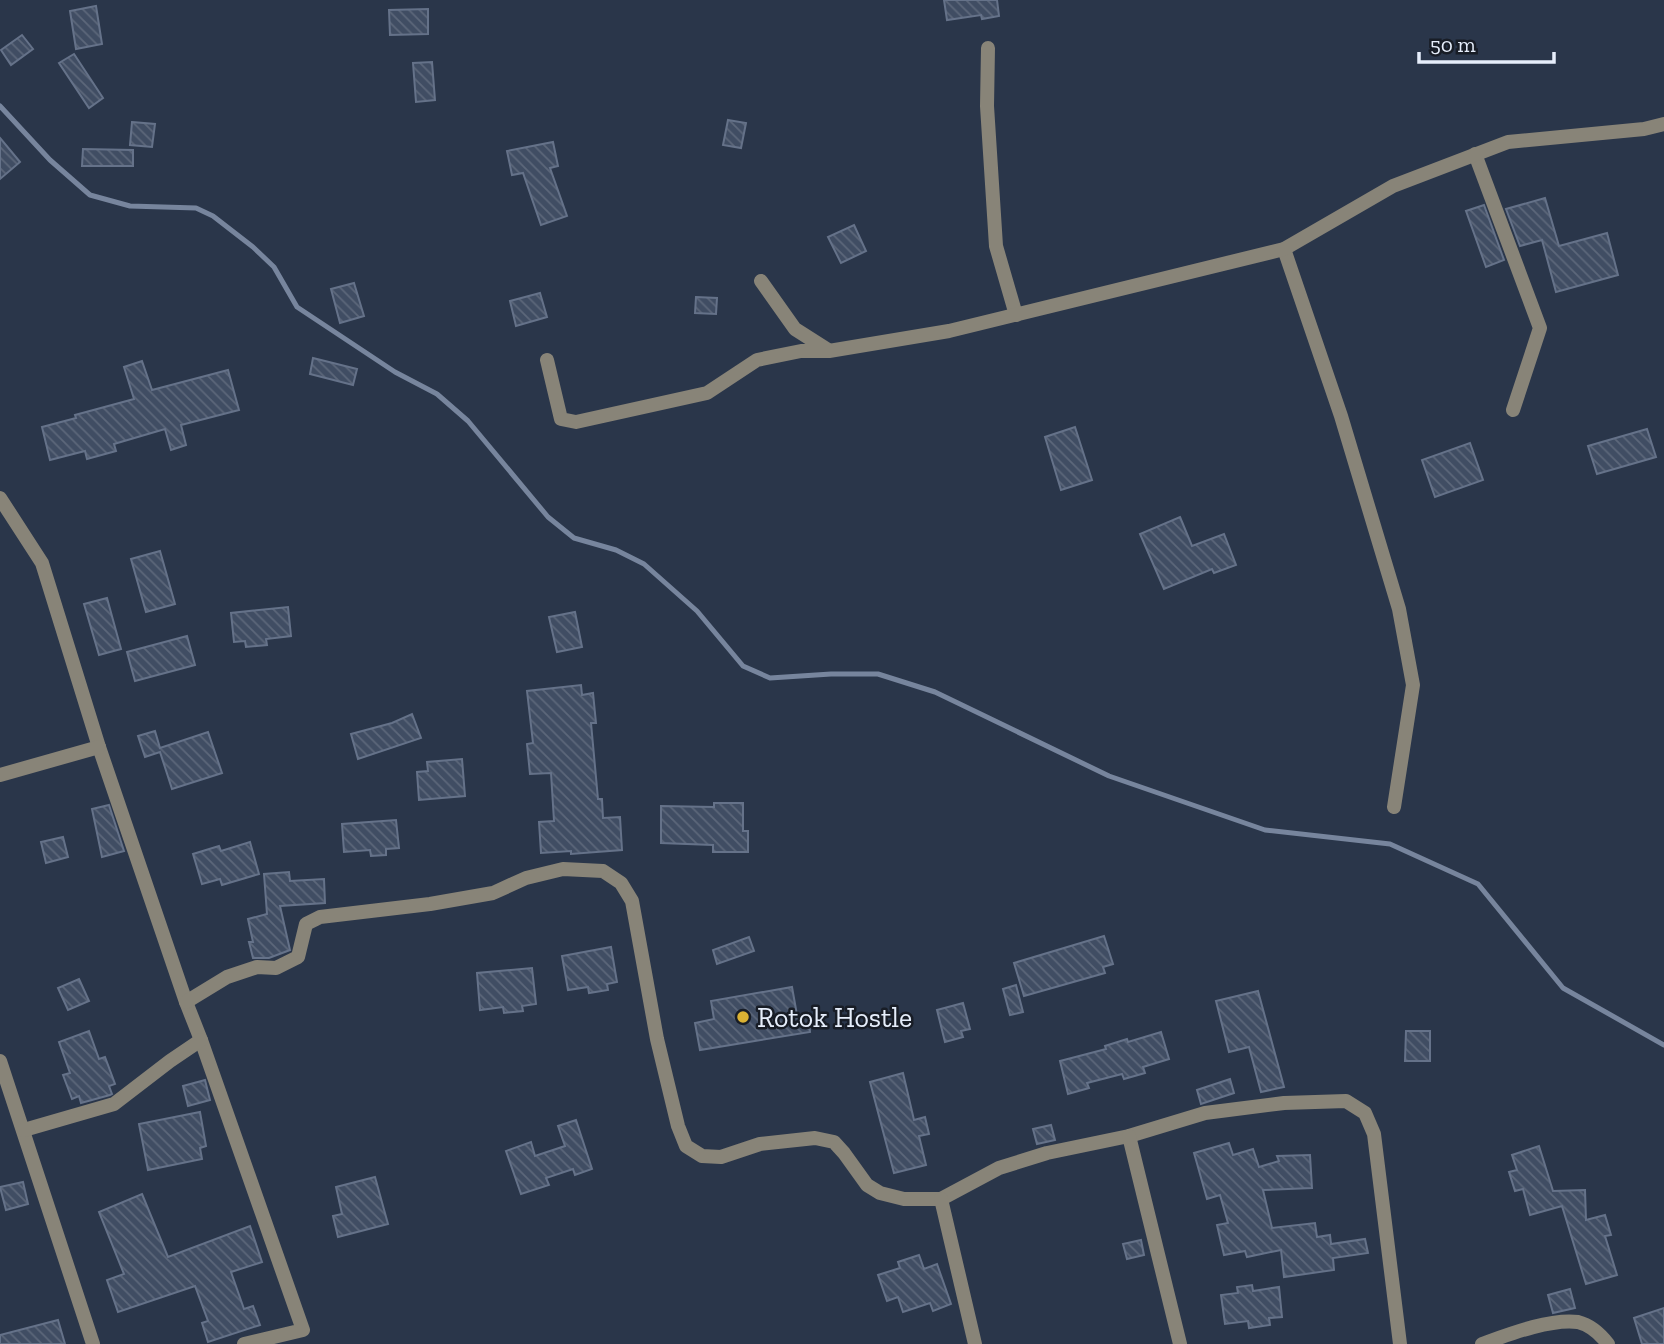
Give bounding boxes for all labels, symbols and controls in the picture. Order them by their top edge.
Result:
scale bar [1419,21,1554,65]
text: 50 m [1430,32,1476,57]
place label: Rotok Hostle [757,1001,912,1034]
marker: Rotok Hostle [735,1009,751,1025]

